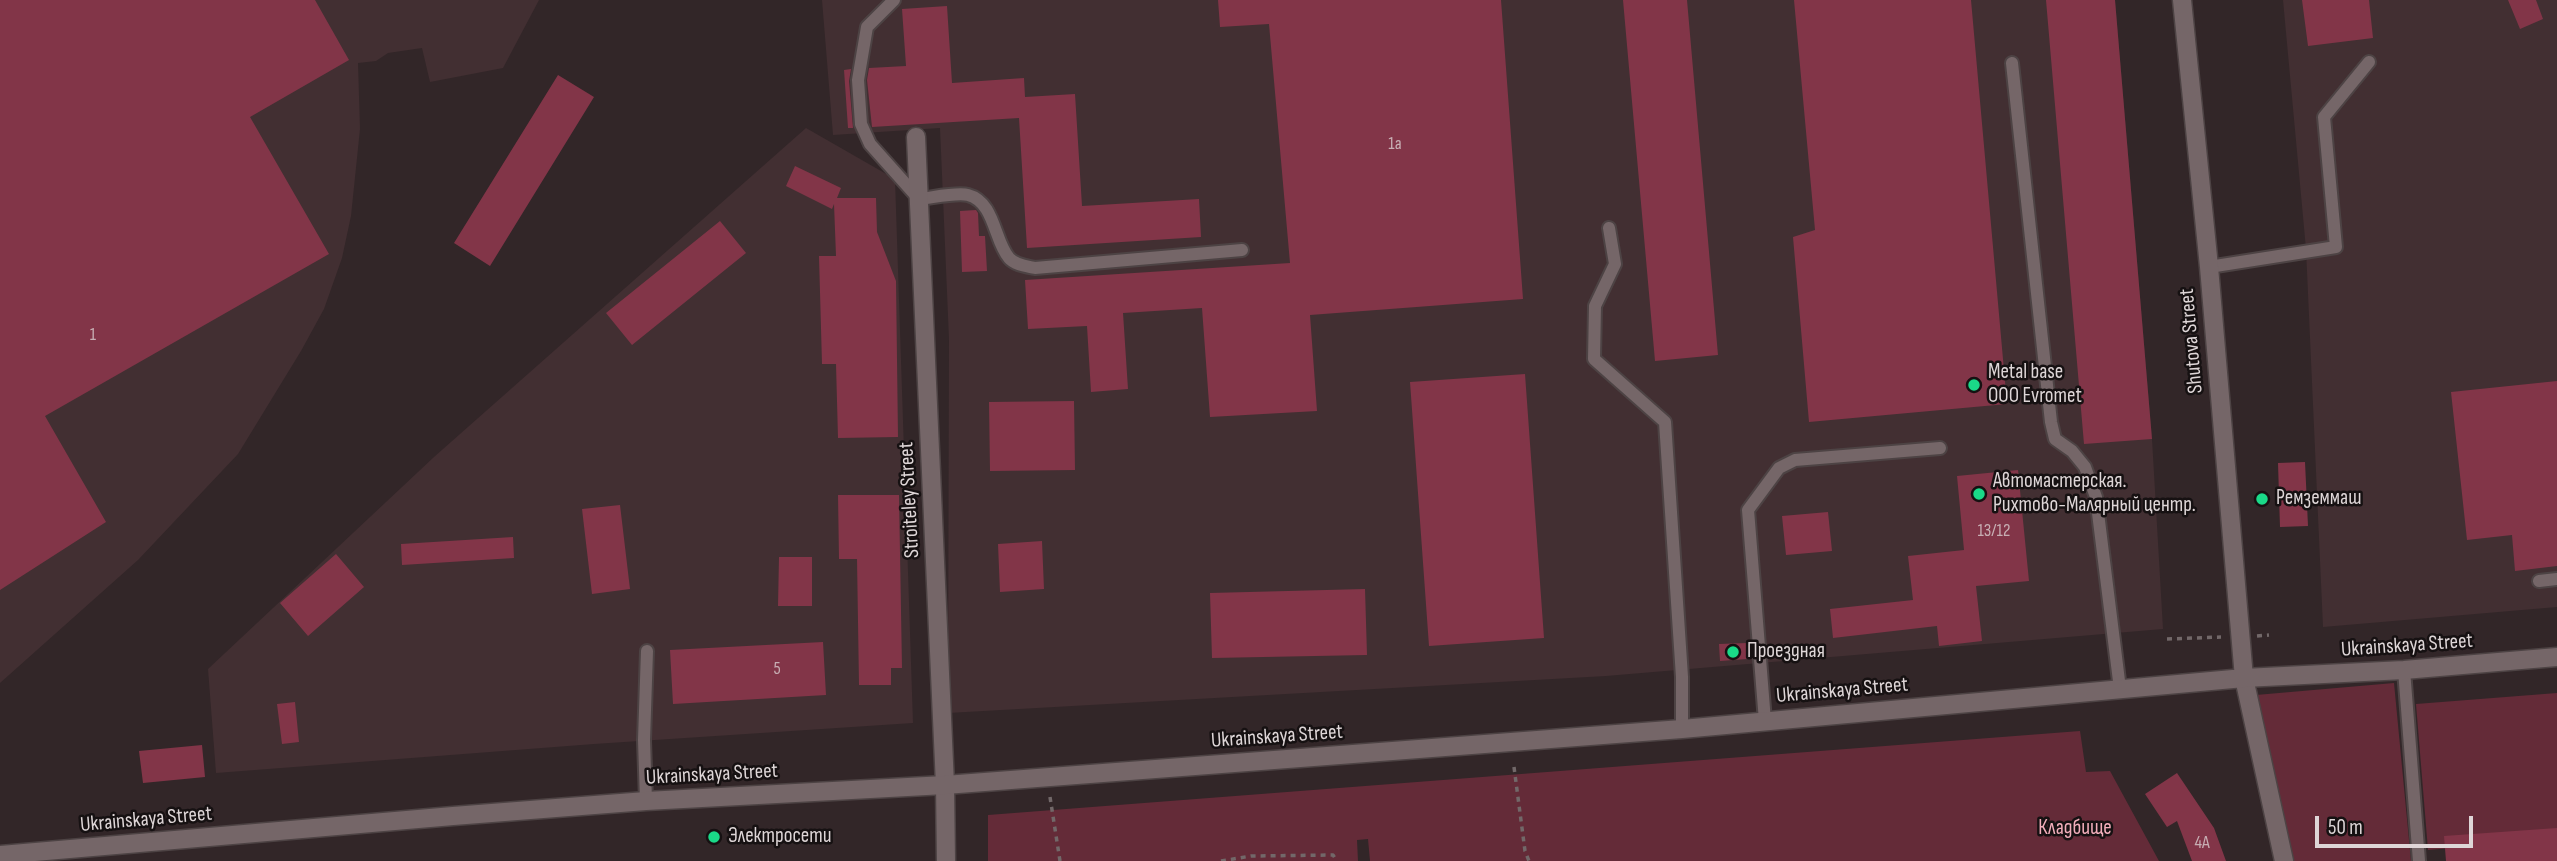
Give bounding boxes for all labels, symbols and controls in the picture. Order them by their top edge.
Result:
house number: 1а [1388,133,1402,155]
street label: Shutova Street [2175,288,2209,394]
house number: 1 [90,324,96,346]
place label: Metal base OOO Evromet [1988,360,2082,410]
marker: Metal base OOO Evromet [1966,377,1982,393]
street label: Stroiteley Street [894,441,926,559]
place label: Автомастерская. Рихтово-Малярный центр. [1993,469,2196,519]
marker: Автомастерская. Рихтово-Малярный центр. [1971,486,1987,502]
place label: Ремземмаш [2276,486,2361,512]
marker: Ремземмаш [2254,491,2270,507]
house number: 13/12 [1978,520,2010,542]
street label: Ukrainskaya Street [2340,629,2474,663]
place label: Проездная [1747,639,1825,665]
marker: Проездная [1725,644,1741,660]
house number: 5 [773,658,781,680]
street label: Ukrainskaya Street [1775,673,1909,709]
street label: Ukrainskaya Street [1210,720,1344,754]
street label: Ukrainskaya Street [645,759,779,791]
street label: Ukrainskaya Street [79,802,213,838]
scale bar [2319,802,2476,846]
text: 50 m [2328,815,2363,840]
park label: Кладбище [2038,816,2112,842]
place label: Электросети [728,824,831,850]
marker: Электросети [706,829,722,845]
house number: 4А [2194,832,2210,854]

